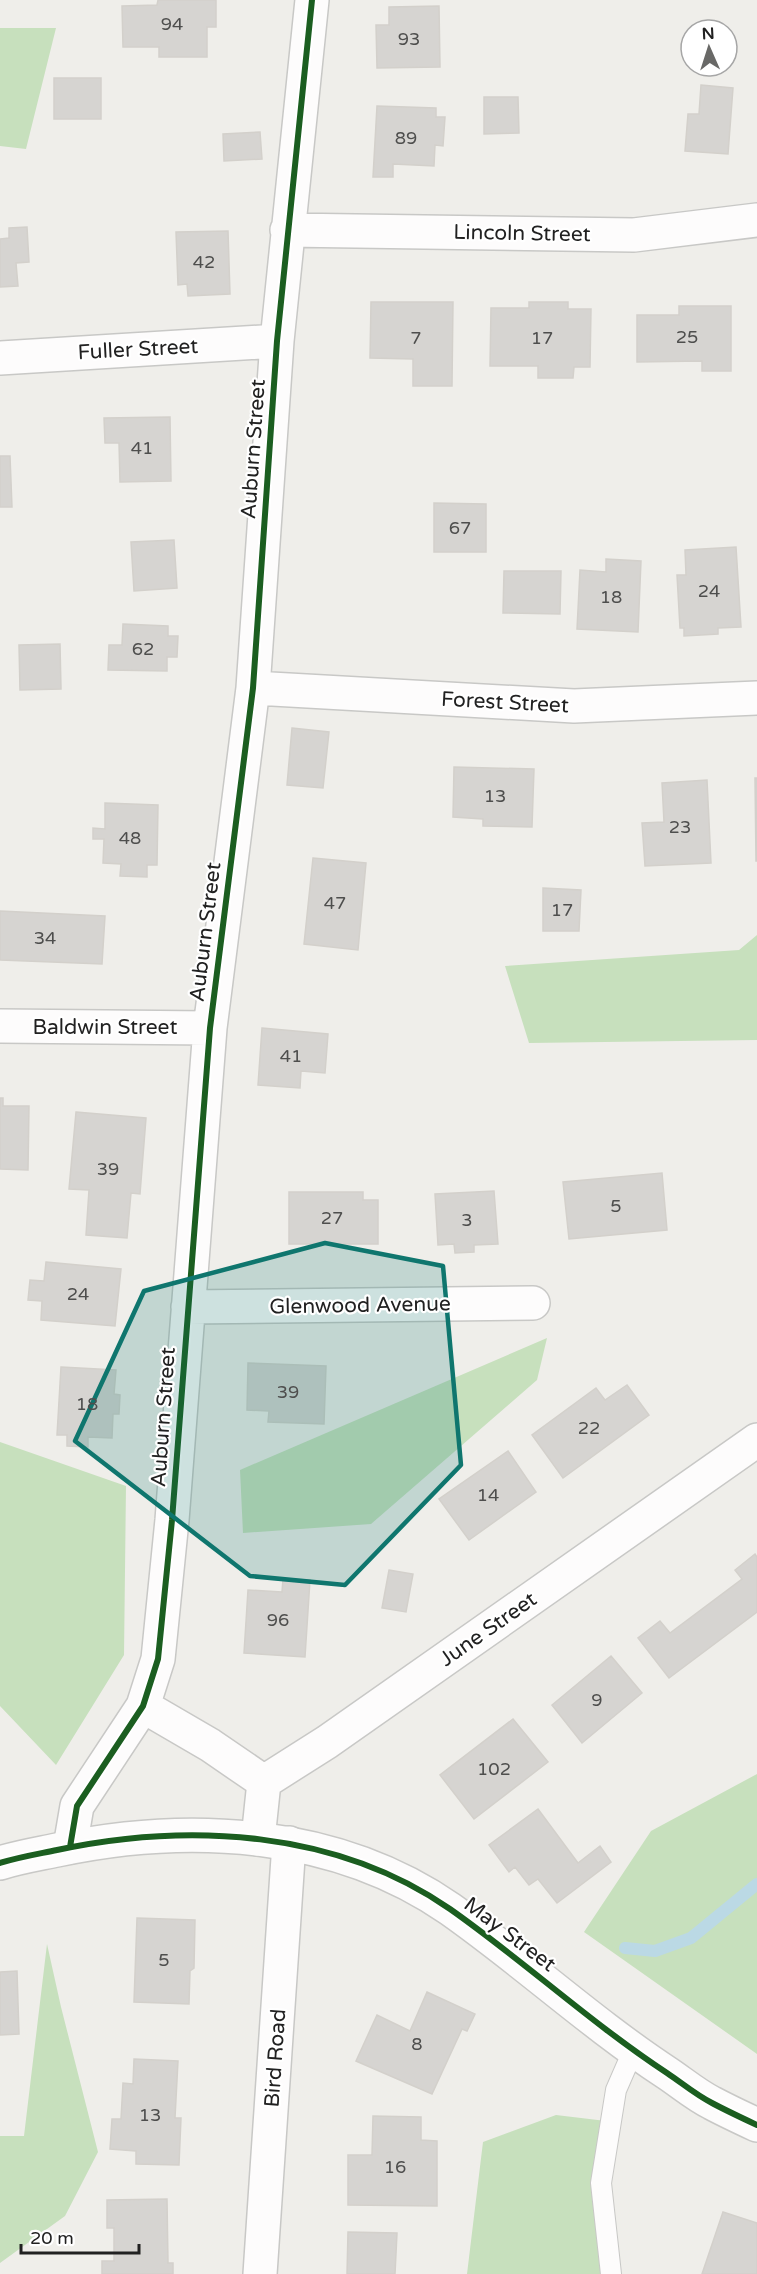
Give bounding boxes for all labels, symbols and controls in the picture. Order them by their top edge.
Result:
house number: 94 [161,13,183,35]
north arrow [679,18,739,78]
text: N [701,24,715,44]
house number: 93 [398,28,420,50]
house number: 89 [395,127,417,149]
street label: Lincoln Street [453,220,591,247]
house number: 42 [193,251,215,273]
house number: 25 [676,326,698,348]
house number: 7 [410,327,422,349]
house number: 17 [531,327,553,349]
street label: Fuller Street [77,334,199,365]
street label: Auburn Street [236,378,271,520]
house number: 41 [131,437,153,459]
house number: 67 [449,517,471,539]
house number: 24 [698,580,720,602]
house number: 18 [600,586,622,608]
house number: 62 [132,638,154,660]
street label: Forest Street [441,687,569,718]
house number: 13 [484,785,506,807]
house number: 23 [669,816,691,838]
house number: 48 [119,827,141,849]
street label: Auburn Street [185,861,226,1003]
house number: 47 [324,892,346,914]
house number: 17 [551,899,573,921]
house number: 34 [34,927,56,949]
street label: Baldwin Street [33,1015,177,1040]
house number: 41 [280,1045,302,1067]
house number: 39 [97,1158,119,1180]
house number: 5 [610,1195,622,1217]
house number: 27 [321,1207,343,1229]
house number: 3 [461,1209,473,1231]
house number: 24 [67,1283,89,1305]
street label: Glenwood Avenue [269,1291,451,1320]
street label: Auburn Street [146,1346,181,1488]
house number: 39 [277,1381,299,1403]
house number: 18 [76,1393,98,1415]
house number: 22 [578,1417,600,1439]
house number: 14 [477,1484,499,1506]
street label: June Street [435,1587,542,1672]
house number: 96 [267,1609,289,1631]
house number: 9 [591,1689,603,1711]
house number: 102 [477,1758,511,1780]
street label: May Street [459,1892,561,1977]
house number: 5 [158,1949,170,1971]
street label: Bird Road [260,2008,291,2108]
house number: 8 [411,2033,423,2055]
house number: 13 [139,2104,161,2126]
house number: 16 [384,2156,406,2178]
scale bar [21,2217,140,2255]
text: 20 m [30,2227,74,2249]

